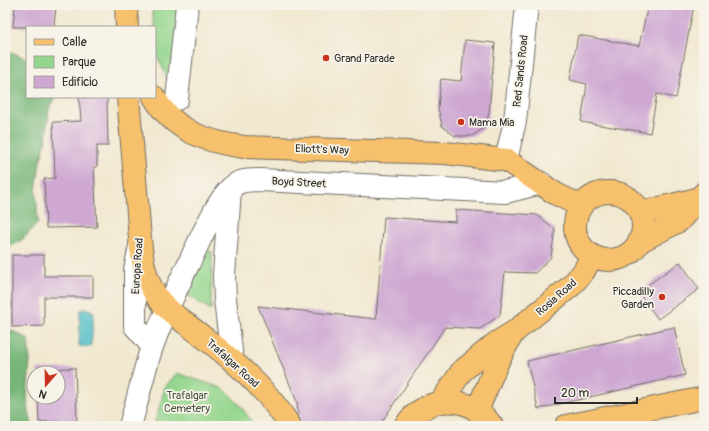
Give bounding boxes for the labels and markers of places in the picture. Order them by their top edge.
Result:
place label: Grand Parade [334,52,395,65]
marker: Grand Parade [321,53,331,63]
place label: Mama Mia [469,116,514,129]
marker: Mama Mia [456,117,466,127]
place label: Piccadilly Garden [612,285,654,311]
marker: Piccadilly Garden [657,292,667,302]

